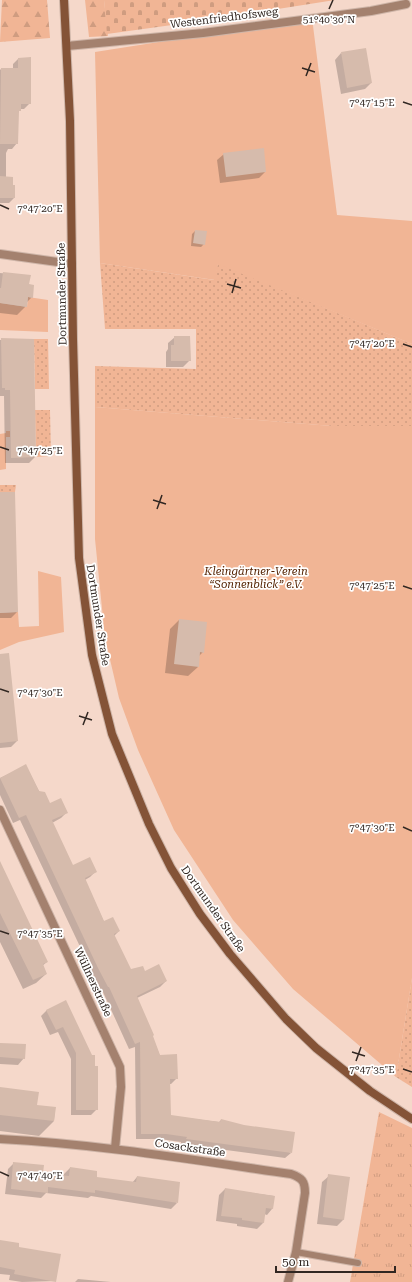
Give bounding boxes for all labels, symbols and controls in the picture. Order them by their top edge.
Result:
street label: Westenfriedhofsweg [169,5,280,31]
text: 51°40'30"N [303,14,355,25]
text: 7°47'15"E [349,97,395,108]
text: 7°47'20"E [17,203,63,214]
street label: Dortmunder Straße [55,243,69,345]
text: 7°47'20"E [349,338,395,349]
text: 7°47'25"E [17,445,63,456]
street label: Dortmunder Straße [84,563,112,667]
park label: Kleingärtner-Verein “Sonnenblick” e.V. [203,565,308,591]
text: 7°47'25"E [349,580,395,591]
text: 7°47'30"E [17,687,63,698]
text: 7°47'30"E [349,822,395,833]
street label: Dortmunder Straße [178,863,248,955]
text: 7°47'35"E [17,928,63,939]
street label: Wüllnerstraße [71,945,115,1019]
text: 7°47'35"E [349,1064,395,1075]
street label: Cosackstraße [154,1137,226,1159]
text: 7°47'40"E [17,1170,63,1181]
scale bar [276,1248,395,1274]
text: 50 m [282,1255,309,1269]

